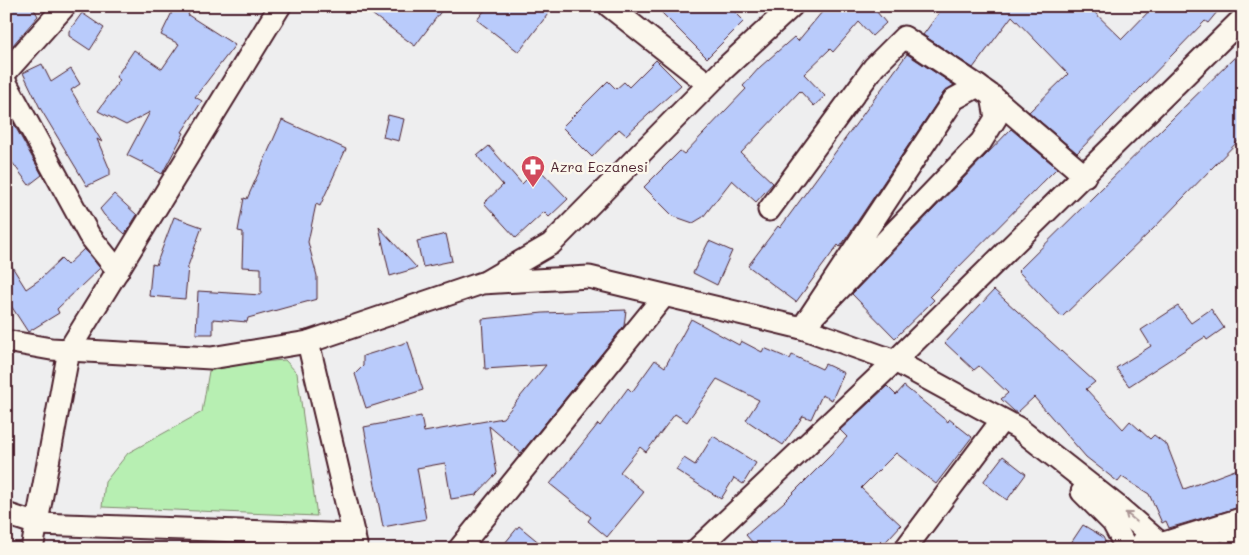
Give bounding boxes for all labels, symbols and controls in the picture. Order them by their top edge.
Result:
pharmacy icon: Azra Eczanesi [520,154,546,188]
place label: Azra Eczanesi [550,157,648,176]
one-way arrow [1125,511,1138,522]

